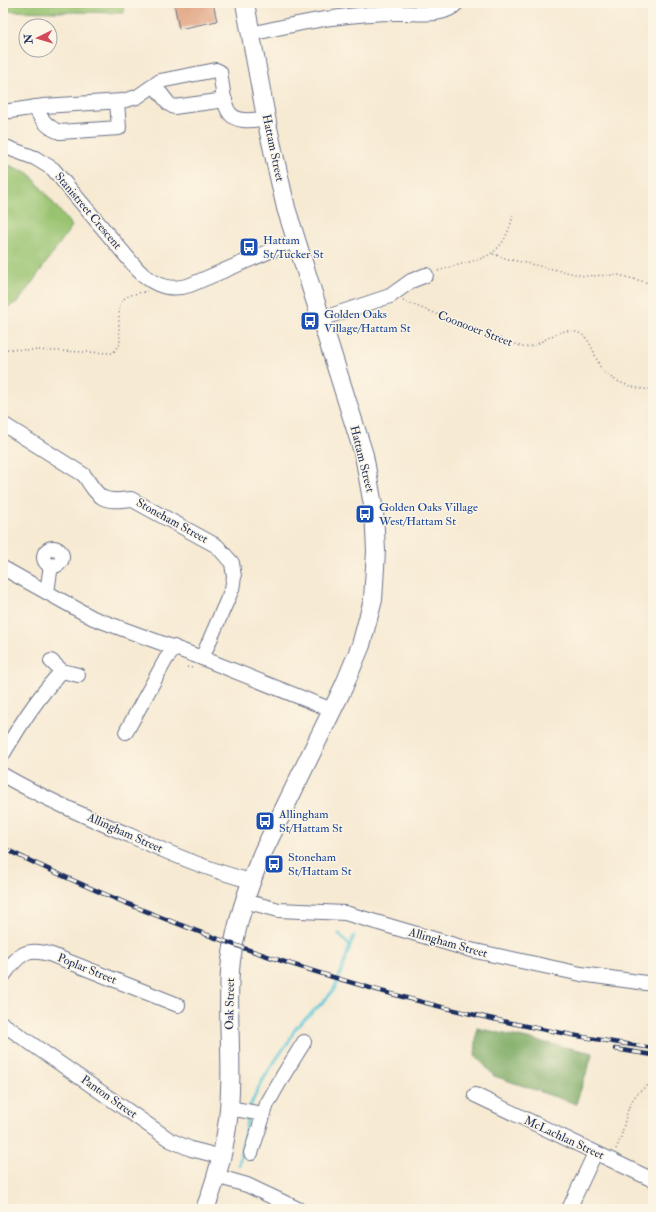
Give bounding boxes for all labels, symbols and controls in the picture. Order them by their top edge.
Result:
north arrow [18,18,58,58]
text: N [22,32,36,45]
street label: Hattam Street [259,113,287,183]
street label: Stanistreet Crescent [51,169,125,253]
place label: Hattam St/Tucker St [263,233,324,262]
bus stop icon: Hattam St/Tucker St [238,236,260,258]
place label: Golden Oaks Village/Hattam St [324,307,411,336]
street label: Coonooer Street [435,308,515,350]
bus stop icon: Golden Oaks Village/Hattam St [299,310,321,332]
street label: Hattam Street [346,424,378,494]
street label: Stoneham Street [134,495,210,547]
place label: Golden Oaks Village West/Hattam St [378,500,478,529]
bus stop icon: Golden Oaks Village West/Hattam St [354,503,376,525]
place label: Allingham St/Hattam St [278,807,343,836]
street label: Allingham Street [84,809,165,856]
bus stop icon: Allingham St/Hattam St [254,810,276,832]
place label: Stoneham St/Hattam St [288,850,352,879]
bus stop icon: Stoneham St/Hattam St [263,853,285,875]
street label: Allingham Street [406,924,489,961]
street label: Poplar Street [55,950,119,988]
street label: Oak Street [222,978,238,1030]
street label: Panton Street [78,1072,140,1122]
street label: McLachlan Street [522,1113,606,1163]

